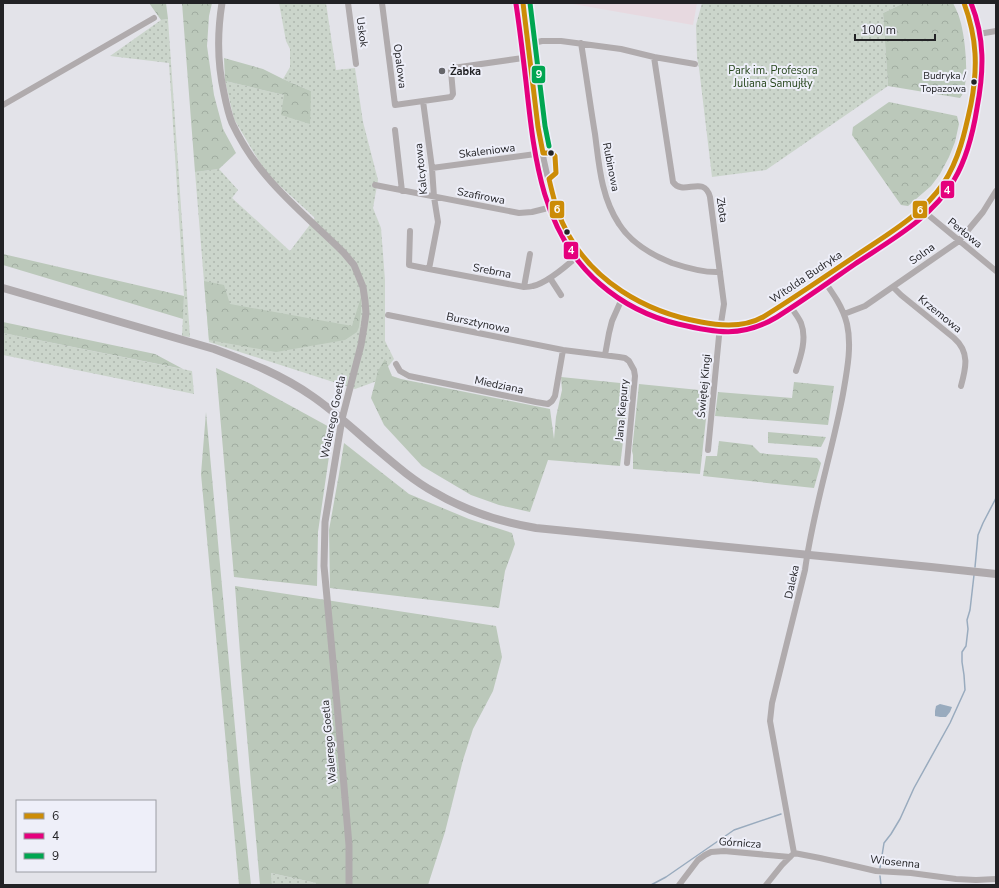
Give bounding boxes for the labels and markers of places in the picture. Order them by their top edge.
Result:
place label: Żabka [450,63,481,79]
marker: Żabka [437,66,447,76]
place label: Budryka / Topazowa [920,69,967,96]
marker: Budryka / Topazowa [969,77,979,87]
unlabelled marker [546,148,556,158]
unlabelled marker [562,227,572,237]

